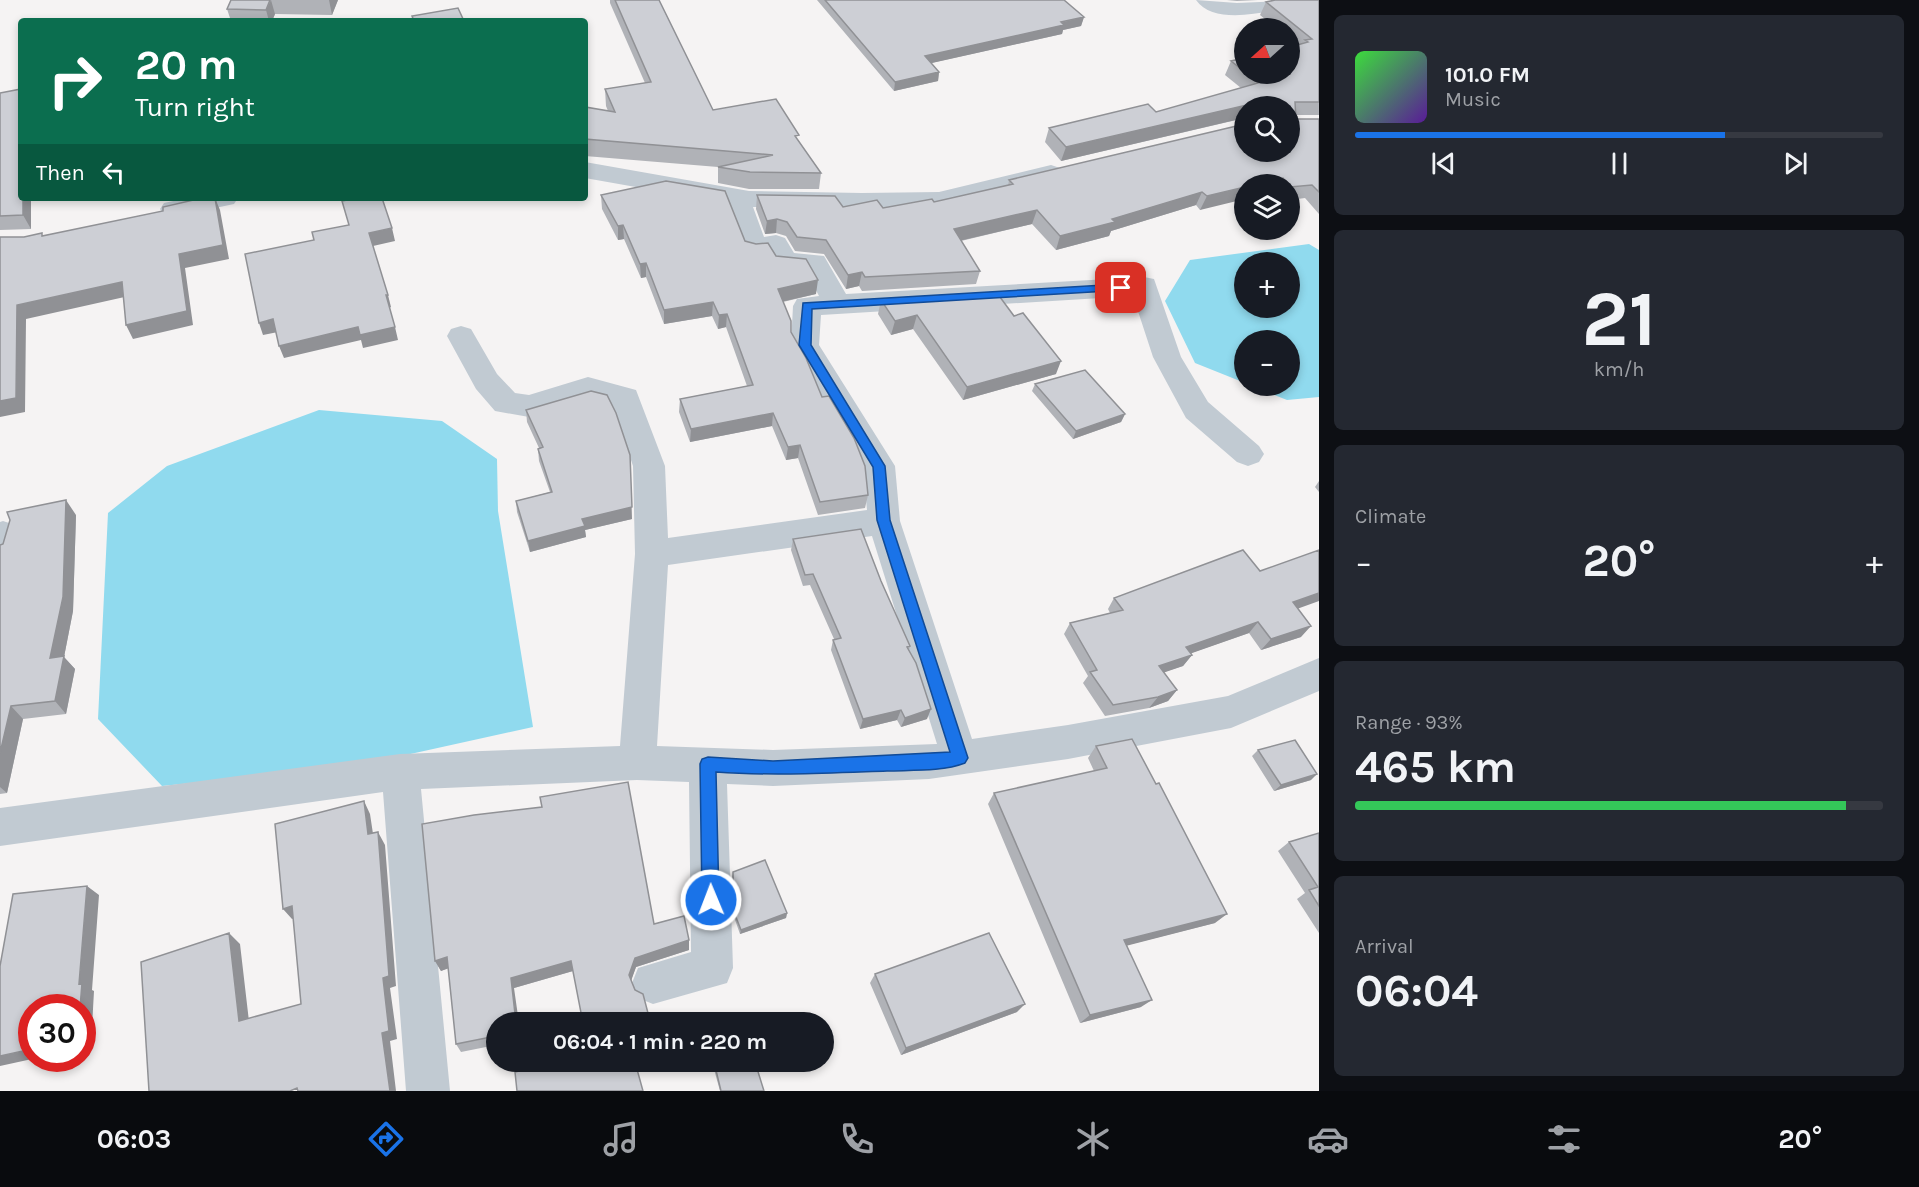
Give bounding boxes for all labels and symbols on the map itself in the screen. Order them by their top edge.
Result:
north arrow [1234,18,1300,84]
pin [1095,262,1146,313]
position arrow [679,868,743,932]
speed limit sign: 30 [18,994,96,1072]

